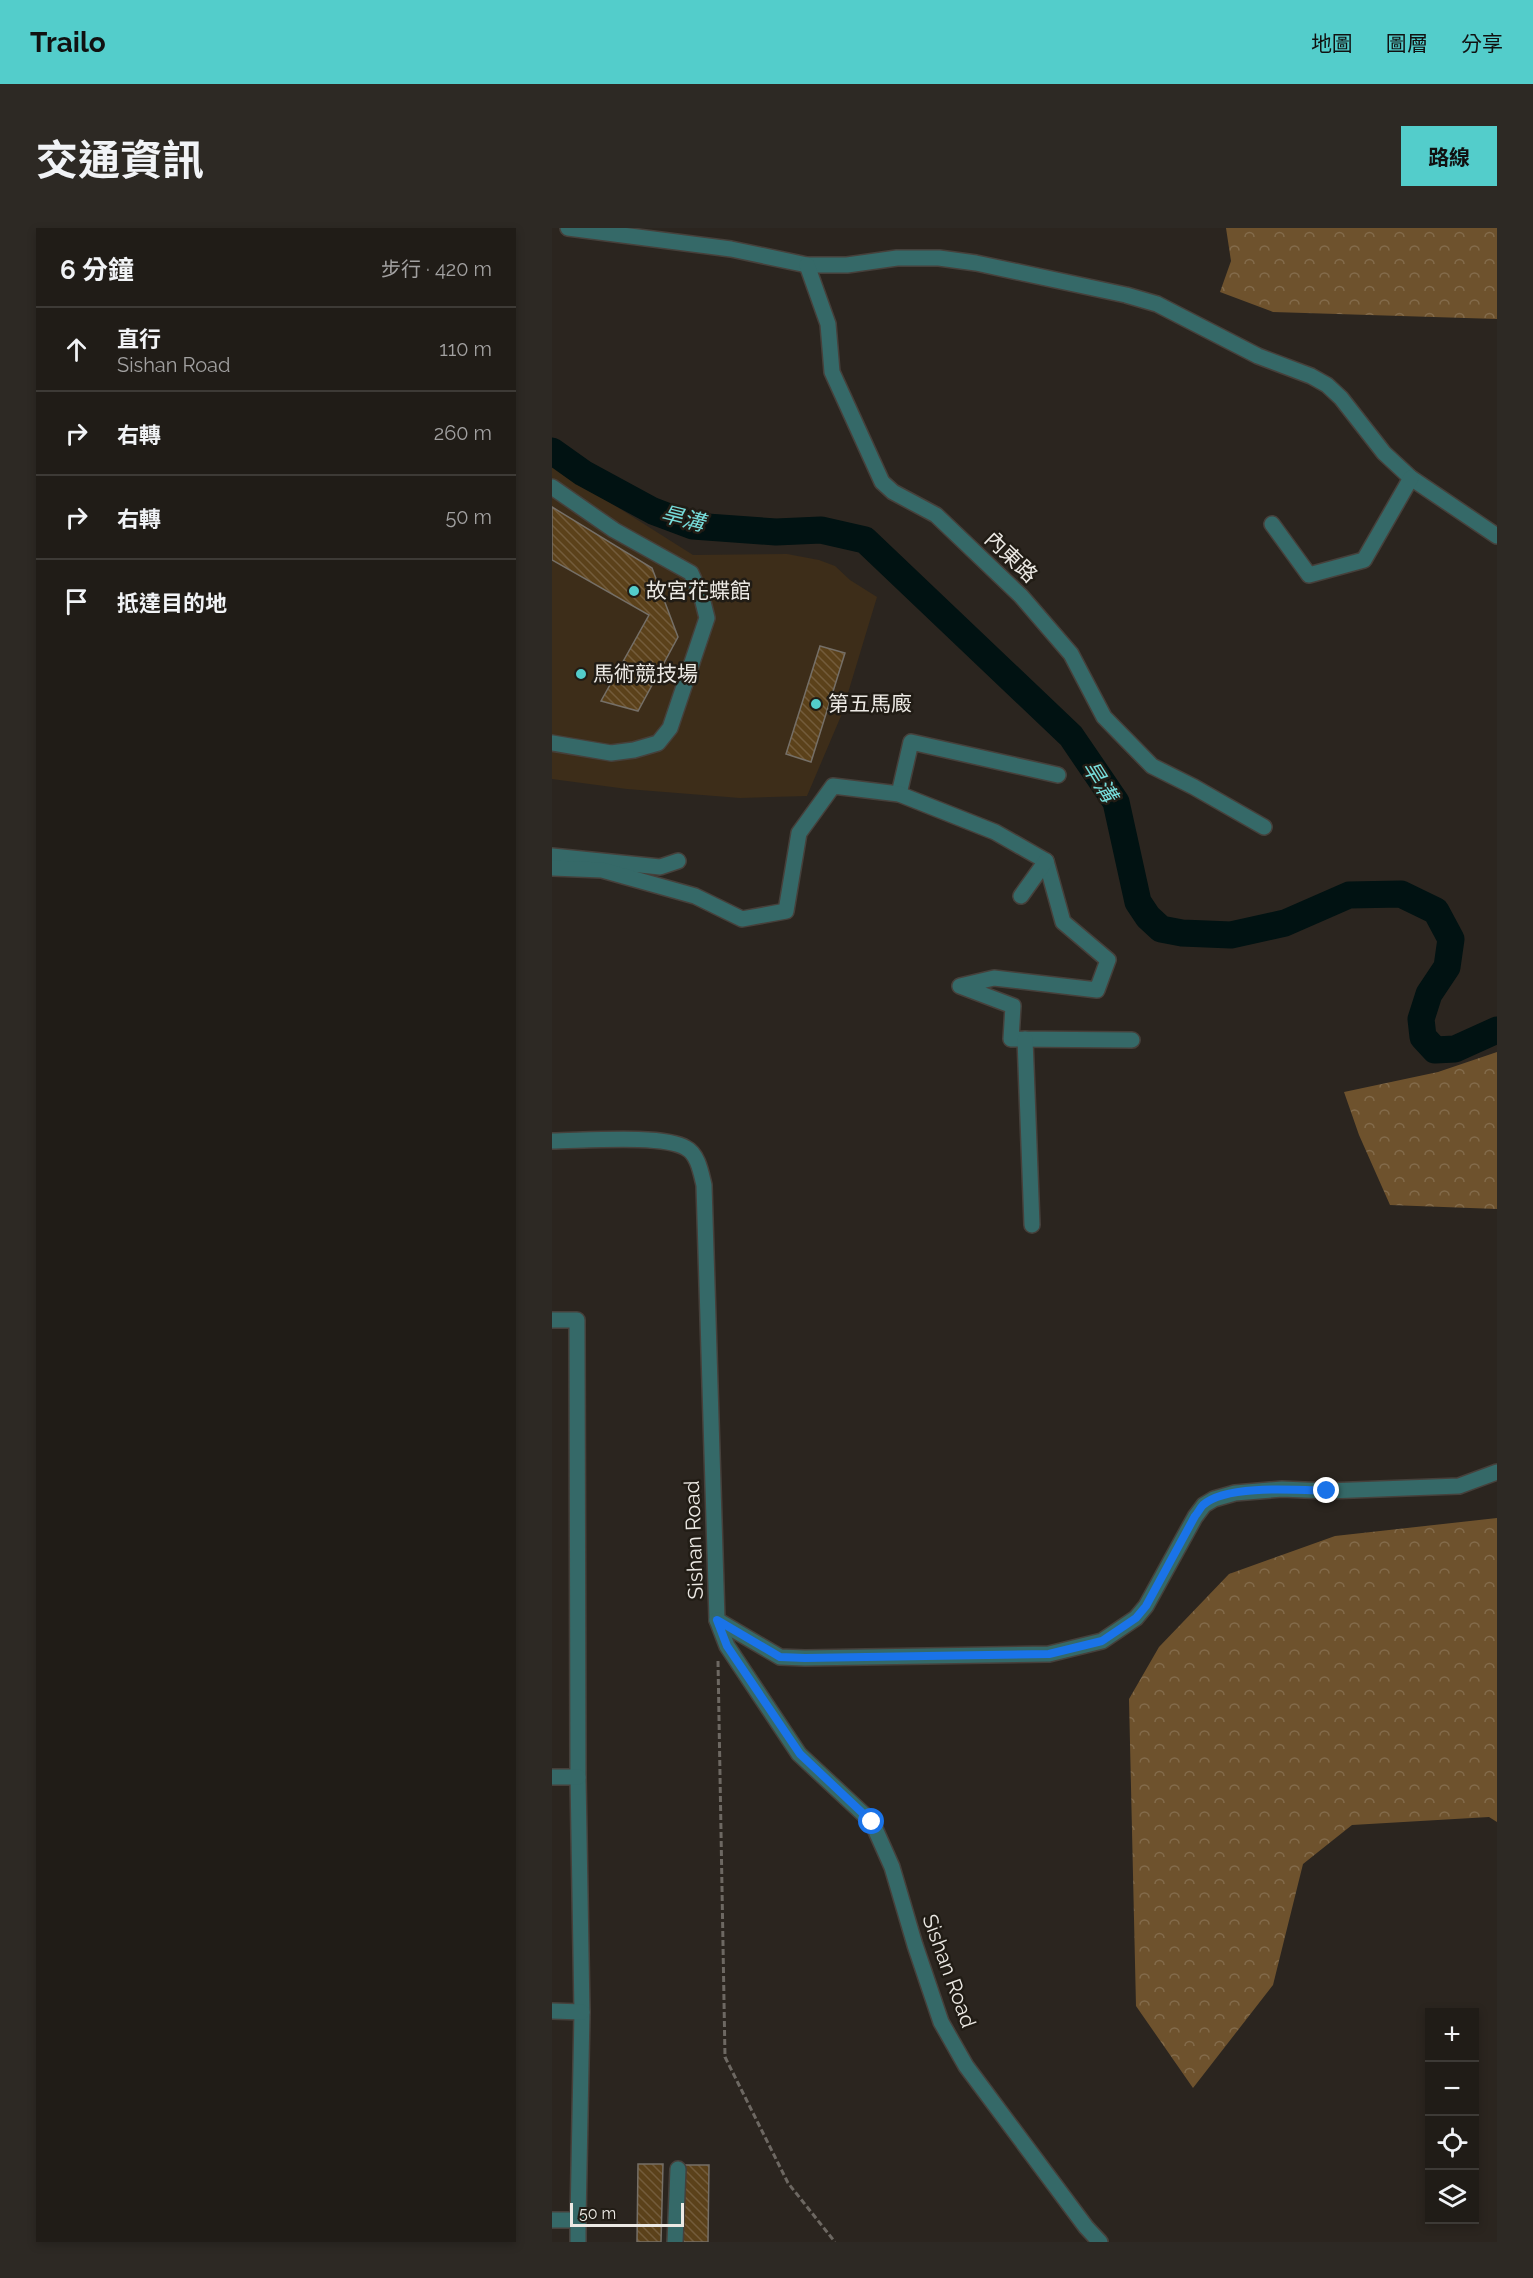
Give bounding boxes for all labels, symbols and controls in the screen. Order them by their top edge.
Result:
text: Trailo [30,26,106,59]
text: 地圖 [1311,31,1353,56]
text: 圖層 [1386,31,1428,56]
text: 分享 [1461,31,1503,56]
button: 路線 [1401,126,1497,186]
text: 交通資訊 [36,136,204,185]
text: 6 分鐘 [60,255,134,285]
text: 步行 · 420 m [381,257,492,281]
text: 直行 [117,326,161,352]
icon: ahead [60,333,93,366]
text: 110 m [439,337,492,361]
text: Sishan Road [117,353,230,377]
icon: right [60,417,93,450]
text: 260 m [434,421,492,445]
text: 右轉 [117,422,161,448]
water label: 旱溝 [659,500,710,537]
icon: right [60,501,93,534]
text: 50 m [445,505,492,529]
text: 右轉 [117,506,161,532]
street label: 內東路 [980,526,1043,588]
place label: 故宮花蝶館 [646,578,751,603]
marker: 故宮花蝶館 [627,584,641,598]
icon: arrive [60,585,93,618]
text: 抵達目的地 [117,590,227,616]
place label: 馬術競技場 [593,661,698,686]
marker: 馬術競技場 [574,667,588,681]
place label: 第五馬廄 [828,691,912,716]
marker: 第五馬廄 [809,697,823,711]
water label: 旱溝 [1077,755,1124,809]
route end [1313,1477,1339,1503]
street label: Sishan Road [679,1480,708,1600]
route start [858,1808,884,1834]
street label: Sishan Road [917,1911,982,2031]
map controls [1425,2008,1479,2224]
button: + [1425,2008,1479,2062]
button: − [1425,2062,1479,2116]
button: locate [1425,2116,1479,2170]
button: layers [1425,2170,1479,2224]
scale bar [570,2200,684,2228]
text: 50 m [579,2204,616,2223]

